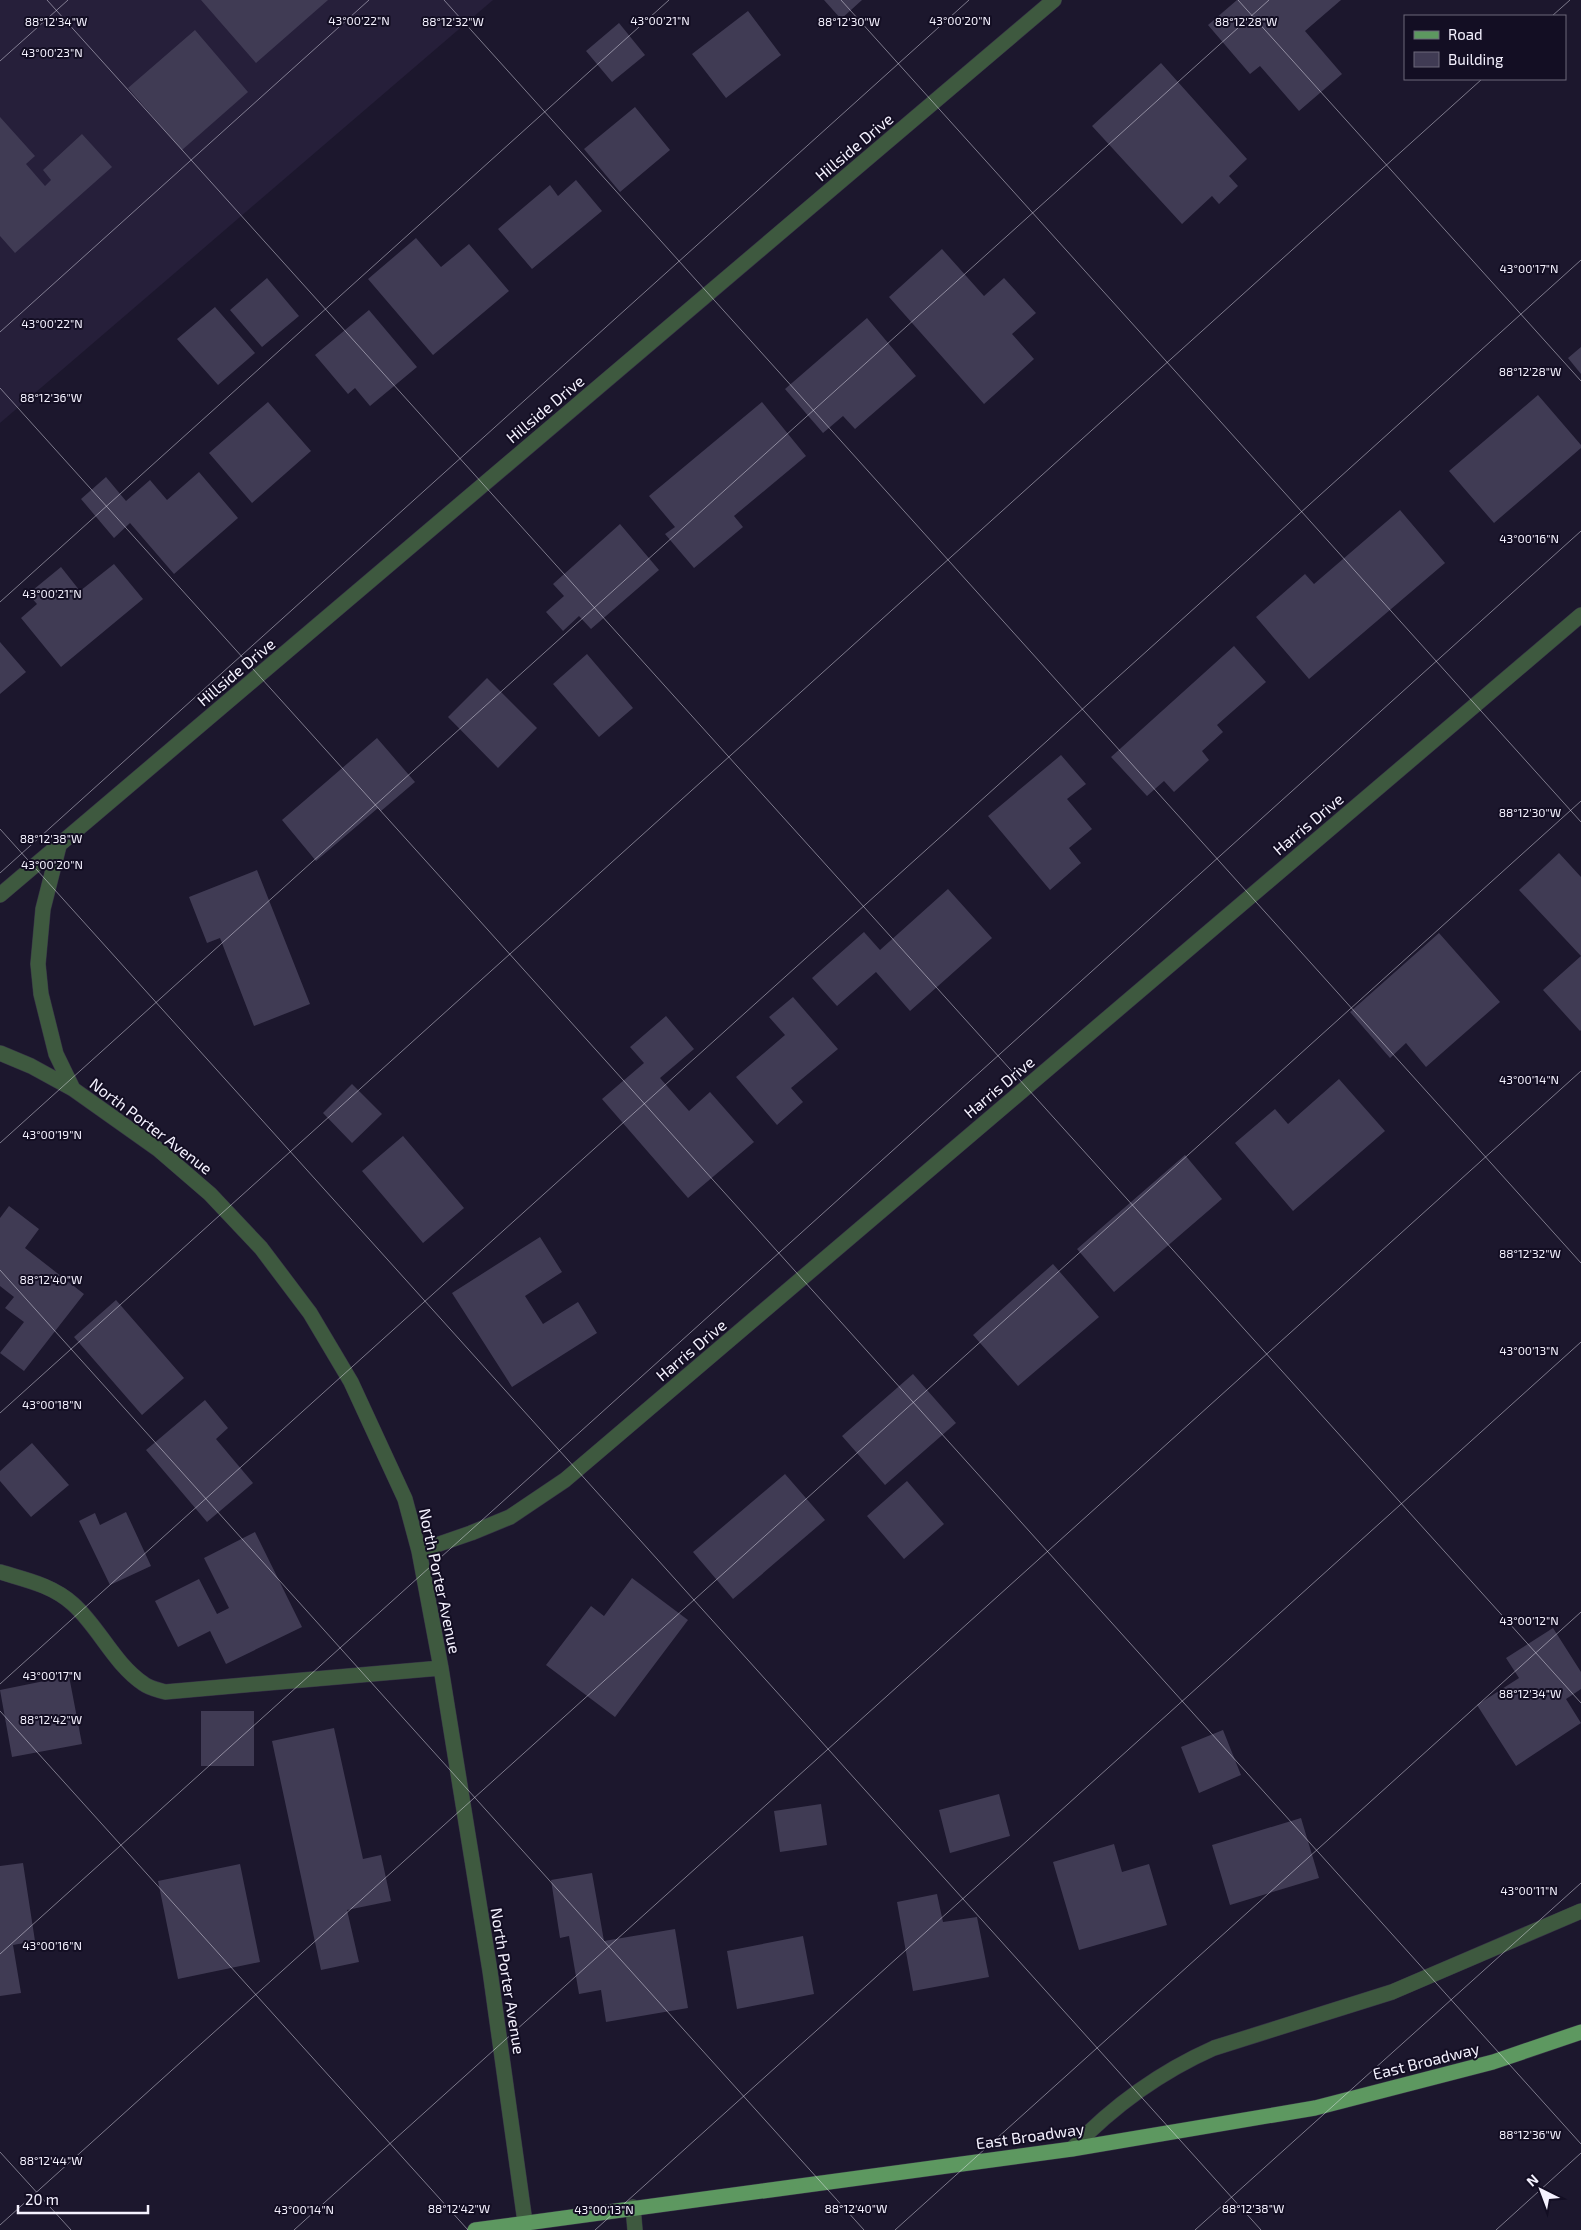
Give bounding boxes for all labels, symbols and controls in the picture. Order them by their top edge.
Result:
text: 43°00'22"N [328,13,390,27]
text: 43°00'21"N [630,13,690,27]
text: 43°00'20"N [929,13,991,27]
text: 88°12'34"W [25,14,87,28]
text: 88°12'32"W [422,14,484,28]
text: 88°12'30"W [818,14,880,28]
text: 88°12'28"W [1215,14,1277,28]
legend [1404,15,1566,80]
text: Road [1448,25,1483,43]
text: 43°00'23"N [21,45,83,59]
text: Building [1448,50,1504,68]
street label: Hillside Drive [811,109,896,185]
text: 43°00'17"N [1499,261,1559,275]
text: 43°00'22"N [21,316,83,330]
text: 88°12'28"W [1499,364,1561,378]
street label: Hillside Drive [502,371,587,447]
text: 88°12'36"W [20,390,82,404]
text: 43°00'16"N [1499,531,1559,545]
text: 43°00'21"N [22,586,82,600]
street label: Hillside Drive [193,634,278,710]
street label: Harris Drive [1269,789,1347,859]
text: 88°12'30"W [1499,805,1561,819]
text: 88°12'38"W [20,831,82,845]
text: 43°00'20"N [21,857,83,871]
street label: Harris Drive [960,1052,1038,1122]
text: 43°00'14"N [1499,1072,1559,1086]
street label: North Porter Avenue [86,1073,216,1178]
text: 43°00'19"N [22,1127,82,1141]
text: 88°12'32"W [1499,1246,1561,1260]
text: 88°12'40"W [20,1272,82,1286]
street label: Harris Drive [652,1315,730,1385]
text: 43°00'13"N [1499,1343,1559,1357]
text: 43°00'18"N [22,1397,82,1411]
street label: North Porter Avenue [416,1506,465,1655]
text: 43°00'12"N [1499,1613,1559,1627]
text: 43°00'17"N [22,1668,82,1682]
text: 88°12'34"W [1499,1686,1561,1700]
text: 88°12'42"W [20,1712,82,1726]
text: 43°00'11"N [1500,1883,1558,1897]
street label: North Porter Avenue [488,1906,529,2056]
text: 43°00'16"N [22,1938,82,1952]
street label: East Broadway [1371,2038,1482,2083]
street label: East Broadway [975,2118,1086,2153]
text: 88°12'36"W [1499,2127,1561,2141]
text: 88°12'44"W [19,2153,83,2167]
north arrow [1516,2165,1566,2215]
text: N [1523,2170,1541,2190]
scale bar [18,2182,148,2214]
text: 20 m [25,2190,59,2208]
text: 88°12'42"W [428,2201,490,2215]
text: 88°12'40"W [825,2201,887,2215]
text: 88°12'38"W [1222,2201,1284,2215]
text: 43°00'14"N [274,2202,334,2216]
text: 43°00'13"N [574,2202,634,2216]

